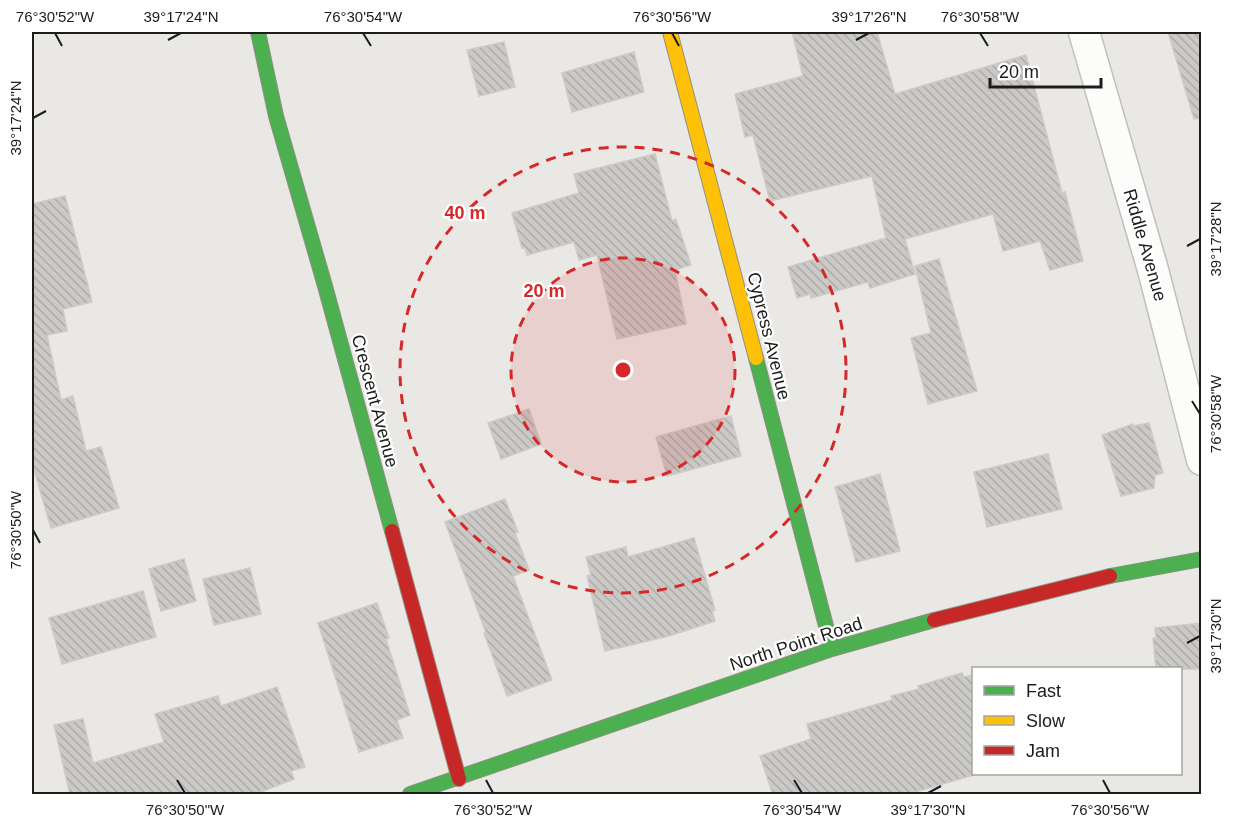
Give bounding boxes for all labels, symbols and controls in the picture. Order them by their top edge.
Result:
text: 76°30'52"W [16,8,95,25]
text: 39°17'24"N [143,8,219,25]
text: 76°30'54"W [324,8,403,25]
text: 76°30'56"W [633,8,712,25]
text: 39°17'26"N [831,8,907,25]
text: 76°30'58"W [941,8,1020,25]
scale bar [990,51,1101,89]
text: 20 m [999,62,1039,82]
text: 39°17'24"N [7,80,24,156]
street label: Riddle Avenue [1119,187,1171,303]
text: 39°17'28"N [1207,201,1224,277]
text: 40 m [444,203,486,223]
street label: Cypress Avenue [743,270,795,402]
text: 20 m [523,281,565,301]
street label: Crescent Avenue [348,332,402,470]
centre of rings [613,360,633,380]
text: 76°30'58"W [1207,374,1224,453]
text: 76°30'50"W [7,490,24,569]
text: 39°17'30"N [1207,598,1224,674]
street label: North Point Road [727,613,865,675]
legend [972,667,1182,775]
text: Fast [1026,681,1061,701]
text: Slow [1026,711,1066,731]
text: Jam [1026,741,1060,761]
text: 76°30'50"W [146,801,225,818]
text: 76°30'52"W [454,801,533,818]
text: 76°30'54"W [763,801,842,818]
text: 39°17'30"N [890,801,966,818]
text: 76°30'56"W [1071,801,1150,818]

